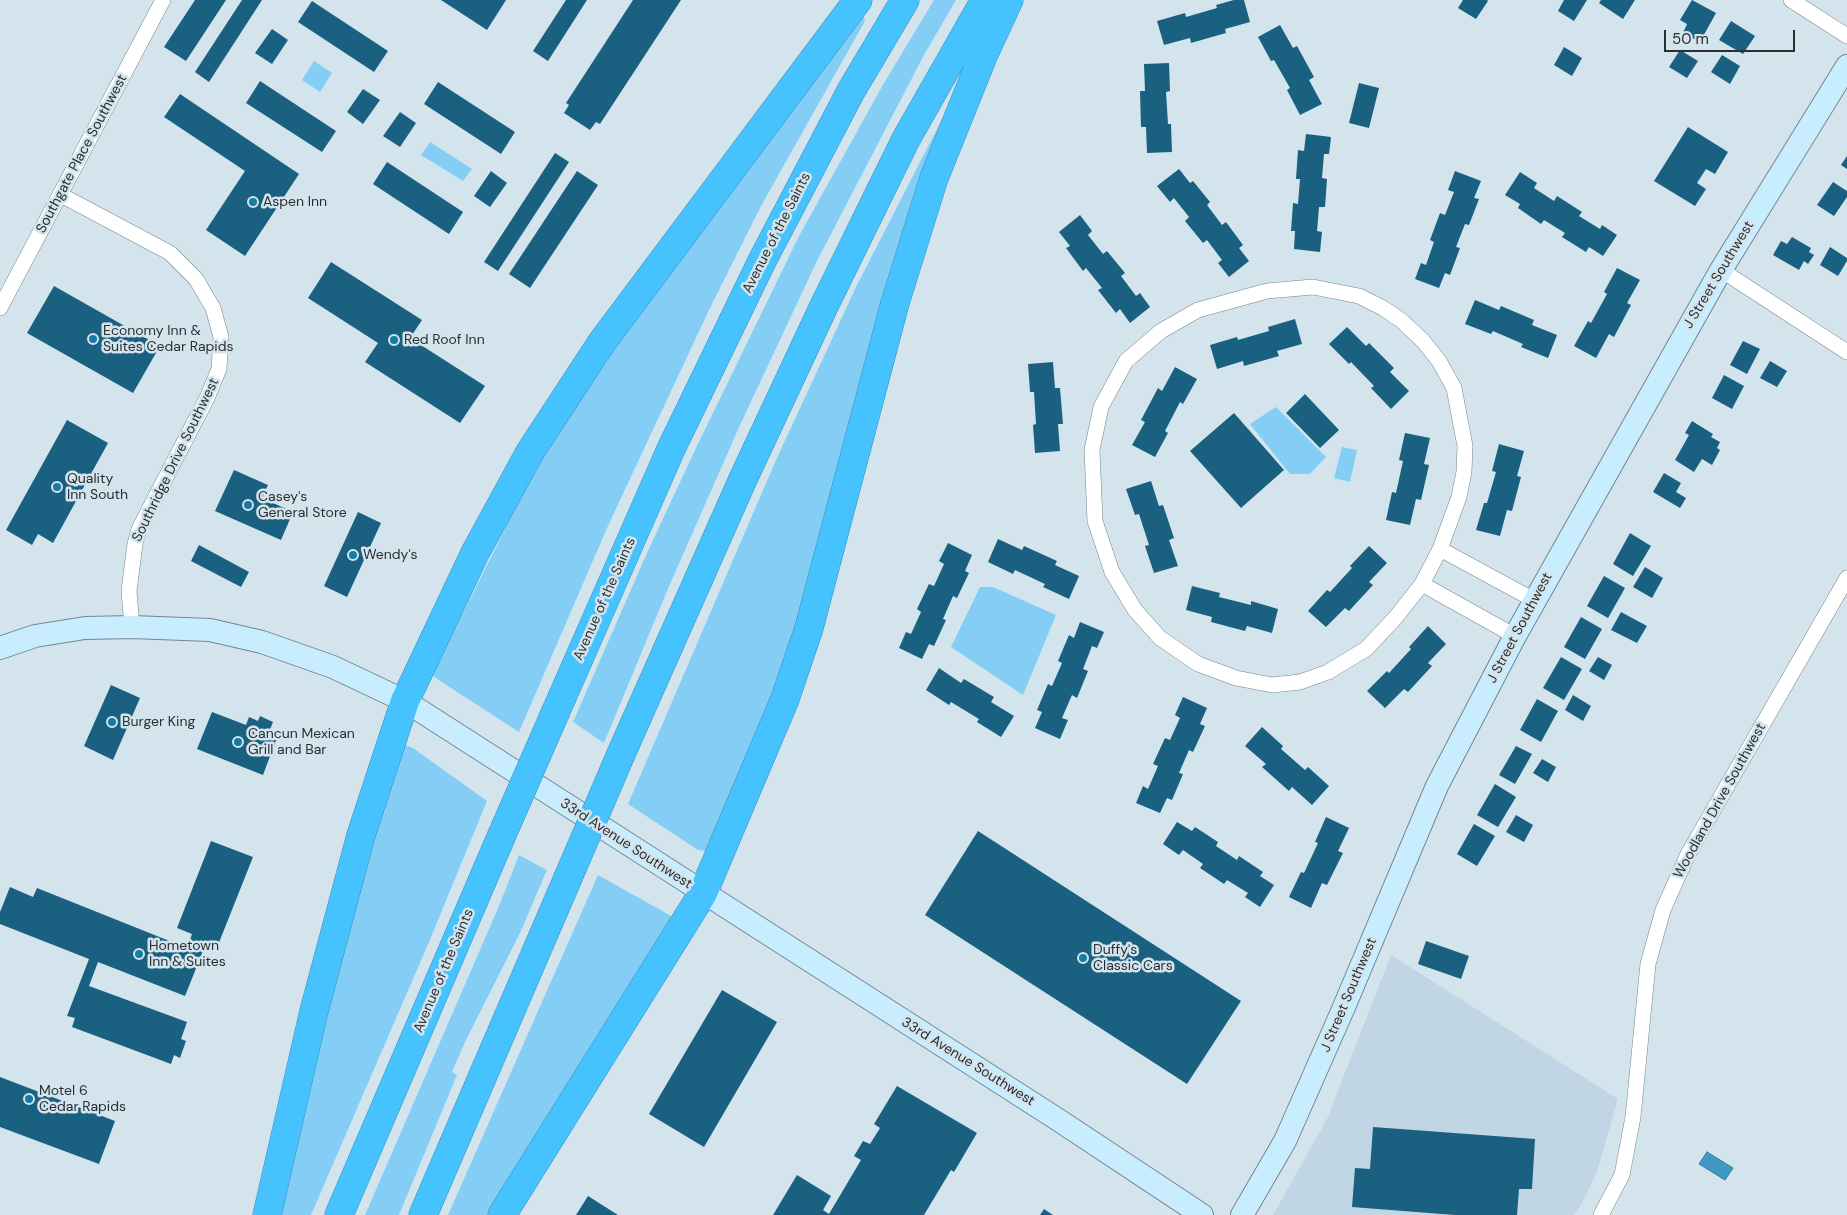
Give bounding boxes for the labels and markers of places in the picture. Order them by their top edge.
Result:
place label: Aspen Inn [263,194,327,210]
marker: Aspen Inn [247,196,259,208]
place label: Economy Inn & Suites Cedar Rapids [103,323,233,356]
place label: Red Roof Inn [404,332,485,348]
marker: Economy Inn & Suites Cedar Rapids [87,333,99,345]
marker: Red Roof Inn [388,334,400,346]
place label: Quality Inn South [67,471,128,504]
marker: Quality Inn South [51,481,63,493]
place label: Casey's General Store [258,489,347,522]
marker: Casey's General Store [242,499,254,511]
place label: Wendy's [363,547,418,563]
marker: Wendy's [347,549,359,561]
place label: Burger King [122,714,195,730]
marker: Burger King [106,716,118,728]
place label: Cancun Mexican Grill and Bar [248,726,355,759]
marker: Cancun Mexican Grill and Bar [232,736,244,748]
place label: Hometown Inn & Suites [149,938,226,970]
place label: Duffy's Classic Cars [1093,942,1173,974]
marker: Hometown Inn & Suites [133,948,145,960]
marker: Duffy's Classic Cars [1077,952,1089,964]
place label: Motel 6 Cedar Rapids [39,1083,126,1116]
marker: Motel 6 Cedar Rapids [23,1093,35,1105]

